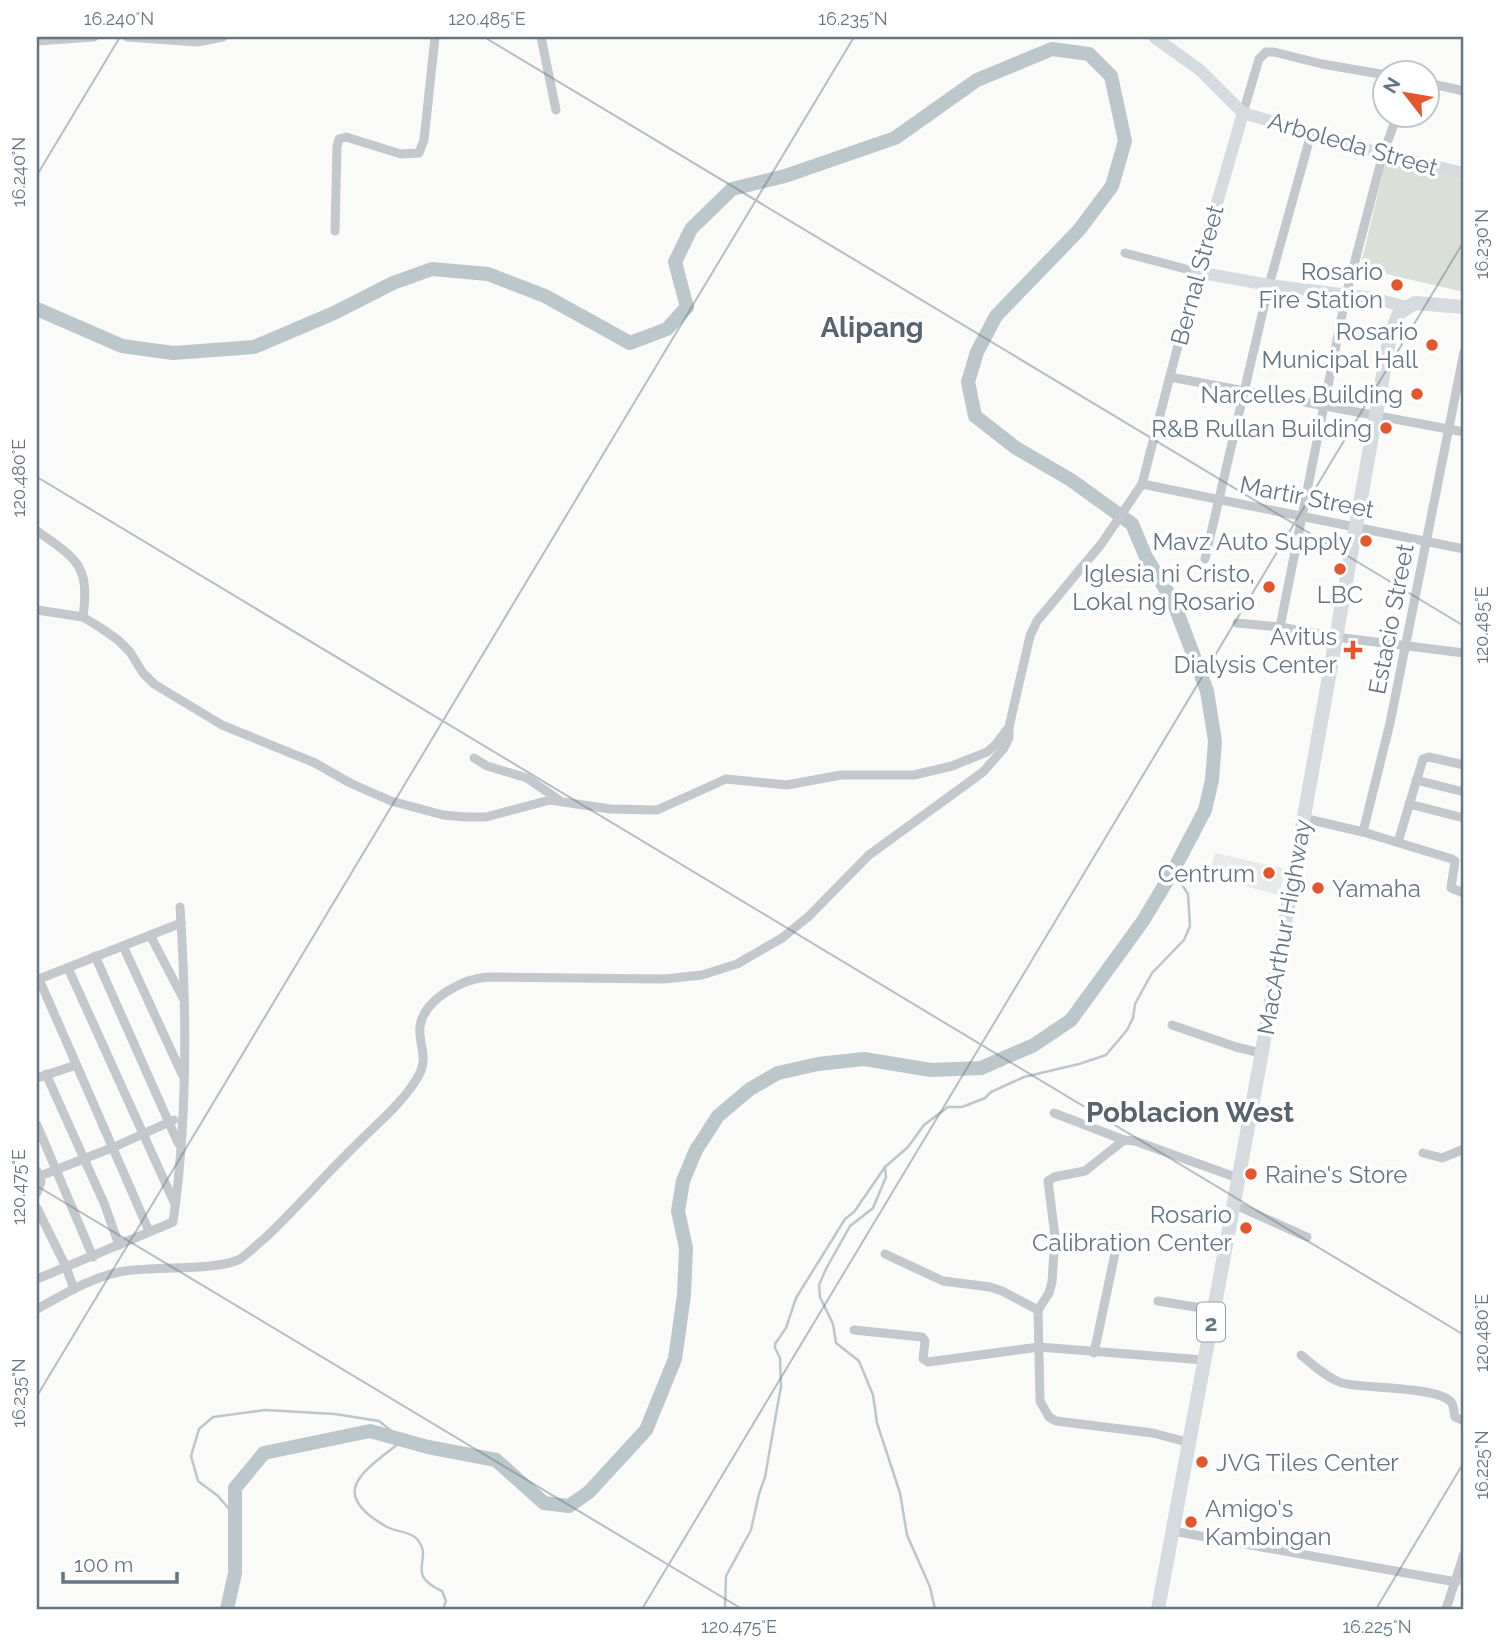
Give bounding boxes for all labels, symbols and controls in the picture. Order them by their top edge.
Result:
text: 16.240°N [84,8,154,29]
text: 120.485°E [448,8,526,29]
text: 16.235°N [818,8,888,29]
north arrow [1372,60,1442,130]
text: N [1378,73,1405,97]
street label: Arboleda Street [1265,106,1441,182]
text: 16.240°N [8,137,29,207]
street label: Bernal Street [1164,202,1230,348]
text: 16.230°N [1471,209,1492,279]
place label: Rosario Fire Station [1258,257,1383,314]
marker: Rosario Fire Station [1389,277,1405,293]
district label: Alipang [820,311,924,344]
place label: Rosario Municipal Hall [1262,317,1418,374]
marker: Rosario Municipal Hall [1424,337,1440,353]
place label: Narcelles Building [1200,380,1403,409]
marker: Narcelles Building [1409,386,1425,402]
place label: R&B Rullan Building [1151,414,1372,443]
marker: R&B Rullan Building [1378,420,1394,436]
text: 120.480°E [8,439,29,517]
street label: Martir Street [1237,470,1377,524]
place label: Mavz Auto Supply [1152,527,1352,556]
marker: Mavz Auto Supply [1358,533,1374,549]
street label: Estacio Street [1362,541,1420,697]
place label: Iglesia ni Cristo, Lokal ng Rosario [1072,559,1255,616]
marker: LBC [1332,561,1348,577]
marker: Iglesia ni Cristo, Lokal ng Rosario [1261,579,1277,595]
place label: LBC [1317,580,1363,609]
text: 120.485°E [1471,586,1492,664]
place label: Avitus Dialysis Center [1173,622,1338,679]
marker: Avitus Dialysis Center [1343,640,1363,660]
street label: MacArthur Highway [1251,817,1317,1037]
place label: Centrum [1158,859,1255,888]
marker: Centrum [1261,865,1277,881]
place label: Yamaha [1332,874,1421,903]
marker: Yamaha [1310,880,1326,896]
district label: Poblacion West [1086,1096,1294,1129]
text: 120.475°E [8,1149,29,1225]
place label: Raine's Store [1265,1160,1407,1189]
marker: Raine's Store [1243,1166,1259,1182]
place label: Rosario Calibration Center [1032,1200,1233,1257]
marker: Rosario Calibration Center [1238,1220,1254,1236]
text: 120.480°E [1471,1294,1492,1372]
road number: 2 [1197,1302,1225,1342]
text: 16.235°N [8,1358,29,1428]
text: 16.225°N [1471,1430,1492,1500]
place label: JVG Tiles Center [1216,1448,1399,1477]
marker: JVG Tiles Center [1194,1454,1210,1470]
place label: Amigo's Kambingan [1205,1494,1332,1551]
marker: Amigo's Kambingan [1183,1514,1199,1530]
scale bar [63,1541,177,1585]
text: 100 m [74,1552,133,1577]
text: 120.475°E [701,1616,777,1637]
text: 16.225°N [1342,1616,1412,1637]

